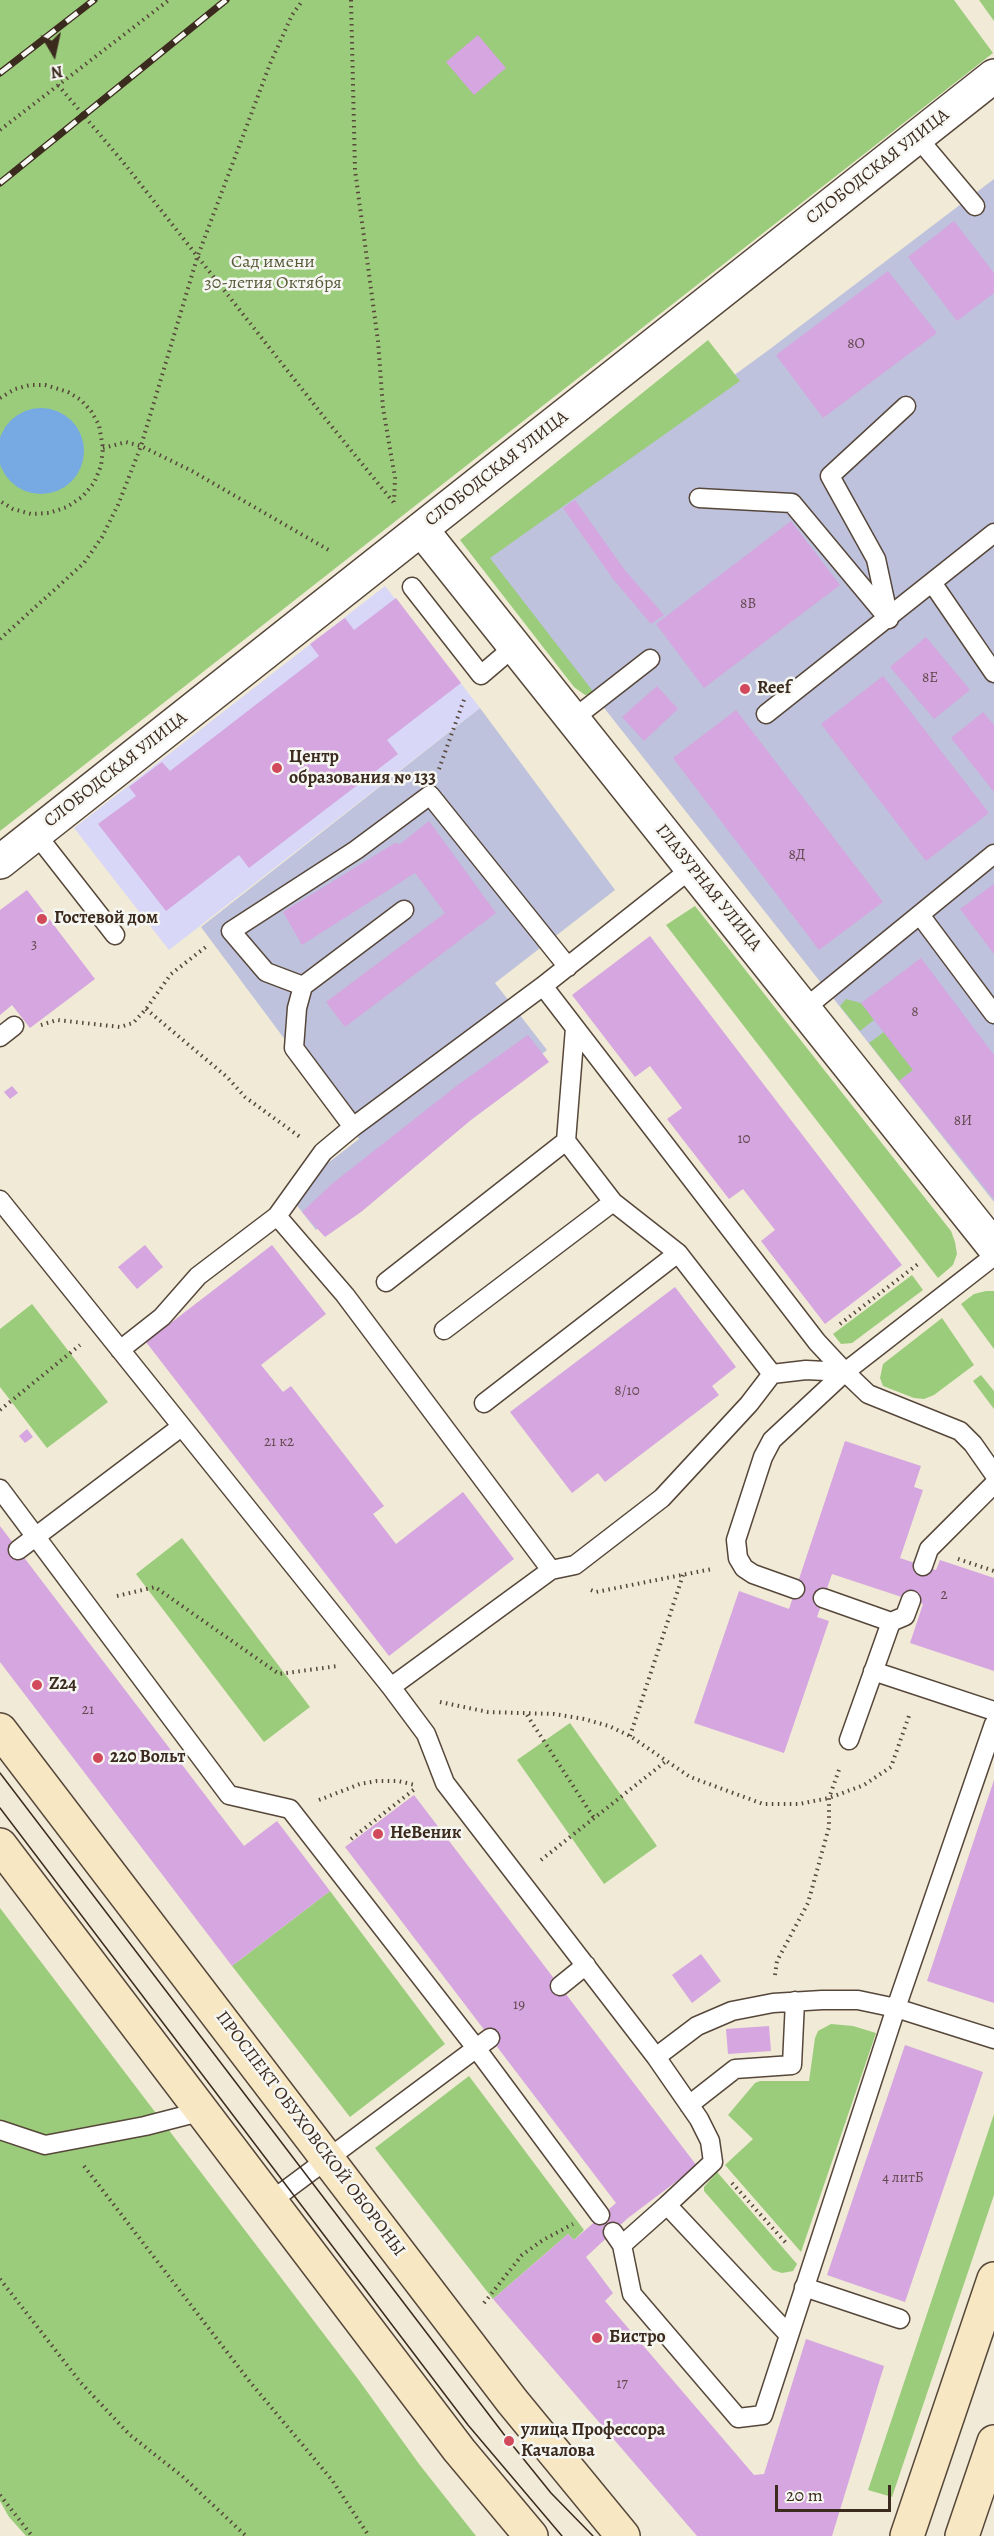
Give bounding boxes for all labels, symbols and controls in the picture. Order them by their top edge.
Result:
north arrow [24,24,84,84]
text: N [49,60,64,84]
street label: СЛОБОДСКАЯ УЛИЦА [802,104,954,230]
park label: Сад имени 30-летия Октября [204,252,342,294]
house number: 8О [847,335,865,353]
street label: СЛОБОДСКАЯ УЛИЦА [421,406,573,532]
house number: 8В [740,595,756,613]
house number: 8Е [922,669,938,687]
place label: Reef [757,678,791,700]
marker: Reef [738,682,752,696]
street label: СЛОБОДСКАЯ УЛИЦА [40,707,192,833]
place label: Центр образования № 133 [289,747,436,789]
marker: Центр образования № 133 [270,761,284,775]
street label: ГЛАЗУРНАЯ УЛИЦА [650,820,766,956]
house number: 8Д [789,846,805,864]
place label: Гостевой дом [54,908,158,930]
marker: Гостевой дом [35,912,49,926]
house number: 3 [31,936,37,954]
house number: 8 [911,1003,919,1021]
house number: 8И [954,1112,972,1130]
house number: 10 [737,1130,751,1148]
house number: 8/10 [614,1382,640,1400]
house number: 21 к2 [264,1433,294,1451]
house number: 2 [940,1586,948,1604]
place label: Z24 [49,1674,77,1696]
marker: Z24 [30,1678,44,1692]
house number: 21 [82,1701,94,1719]
place label: 220 Вольт [110,1747,186,1769]
marker: 220 Вольт [91,1751,105,1765]
place label: НеВеник [390,1823,461,1845]
marker: НеВеник [371,1827,385,1841]
house number: 19 [513,1996,525,2014]
street label: ПРОСПЕКТ ОБУХОВСКОЙ ОБОРОНЫ [211,2007,409,2261]
house number: 4 литБ [882,2169,924,2187]
place label: Бистро [609,2327,666,2349]
marker: Бистро [590,2331,604,2345]
house number: 17 [616,2375,628,2393]
place label: улица Профессора Качалова [521,2420,665,2462]
marker: улица Профессора Качалова [502,2434,516,2448]
scale bar [778,2473,894,2511]
text: 20 m [786,2483,823,2507]

